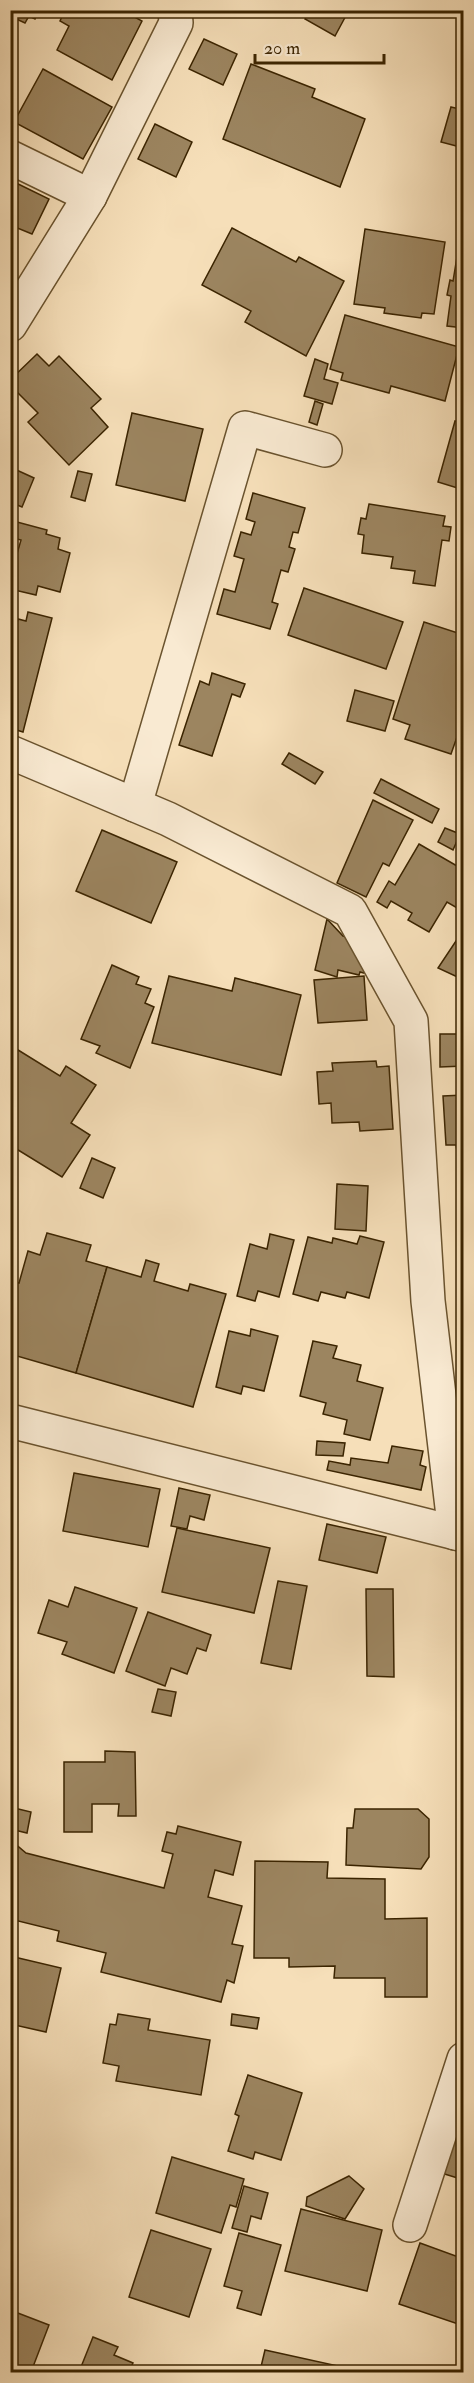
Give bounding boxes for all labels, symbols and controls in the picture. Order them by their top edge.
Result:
scale bar [255,27,384,65]
text: 20 m [264,37,300,60]

